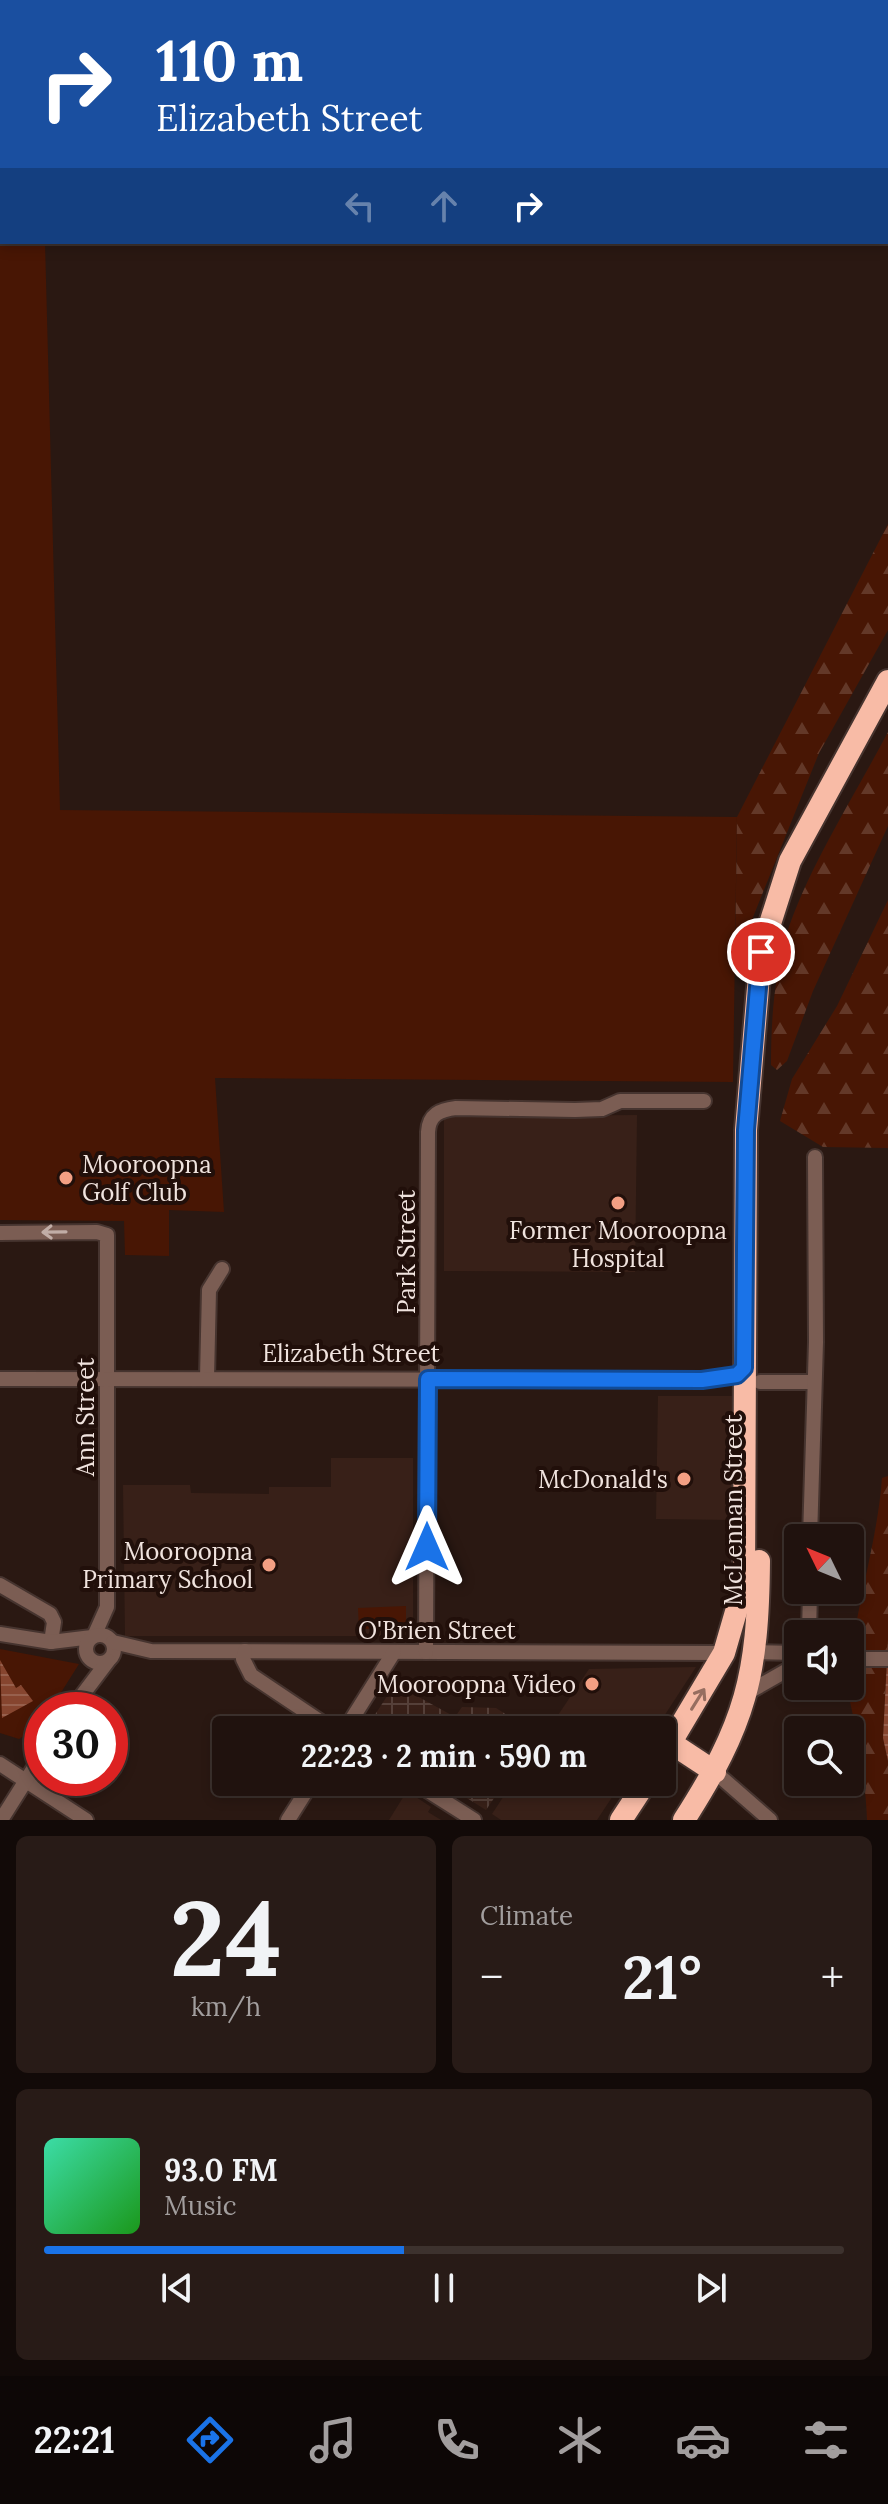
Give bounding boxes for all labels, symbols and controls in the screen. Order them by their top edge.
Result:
text: 110 m [156,25,303,96]
icon: right [24,32,128,136]
text: Elizabeth Street [156,95,423,141]
icon: left [338,184,382,228]
icon: ahead [422,184,466,228]
icon: right [506,184,550,228]
pin [727,918,795,986]
icon: arrive [739,930,783,974]
place label: Mooroopna Golf Club [82,1149,212,1208]
marker: Mooroopna Golf Club [57,1169,75,1187]
street label: Park Street [391,1189,422,1314]
marker: Former Mooroopna Hospital [609,1194,627,1212]
place label: Former Mooroopna Hospital [509,1215,727,1274]
one-way arrow [41,1225,68,1240]
street label: Elizabeth Street [262,1338,441,1369]
street label: Ann Street [70,1357,101,1477]
street label: McLennan Street [718,1414,749,1606]
place label: McDonald's [538,1464,668,1495]
marker: McDonald's [675,1470,693,1488]
position arrow [385,1505,469,1589]
north arrow [784,1524,864,1604]
map controls [784,1524,864,1796]
place label: Mooroopna Primary School [82,1536,253,1595]
marker: Mooroopna Primary School [260,1556,278,1574]
street label: O'Brien Street [358,1615,517,1646]
button: sound [784,1620,864,1700]
place label: Mooroopna Video [377,1669,576,1700]
marker: Mooroopna Video [583,1675,601,1693]
one-way arrow [691,1688,707,1711]
speed limit sign: 30 [24,1692,128,1796]
button: search [784,1716,864,1796]
text: 22:23 · 2 min · 590 m [301,1737,587,1775]
text: 24 [170,1871,282,2004]
text: Climate [480,1899,573,1932]
text: 21° [622,1939,702,2015]
text: − [480,1949,503,2005]
text: + [821,1949,844,2005]
text: km/h [191,1990,261,2023]
text: 93.0 FM [164,2151,278,2189]
text: Music [164,2189,237,2222]
icon: previous [155,2266,199,2310]
icon: pause [422,2266,466,2310]
icon: next [689,2266,733,2310]
icon: directions [182,2412,238,2468]
icon: music [305,2412,361,2468]
icon: phone [429,2412,485,2468]
icon: climate [552,2412,608,2468]
icon: car [675,2412,731,2468]
icon: filters [798,2412,854,2468]
text: 22:21 [34,2417,115,2463]

